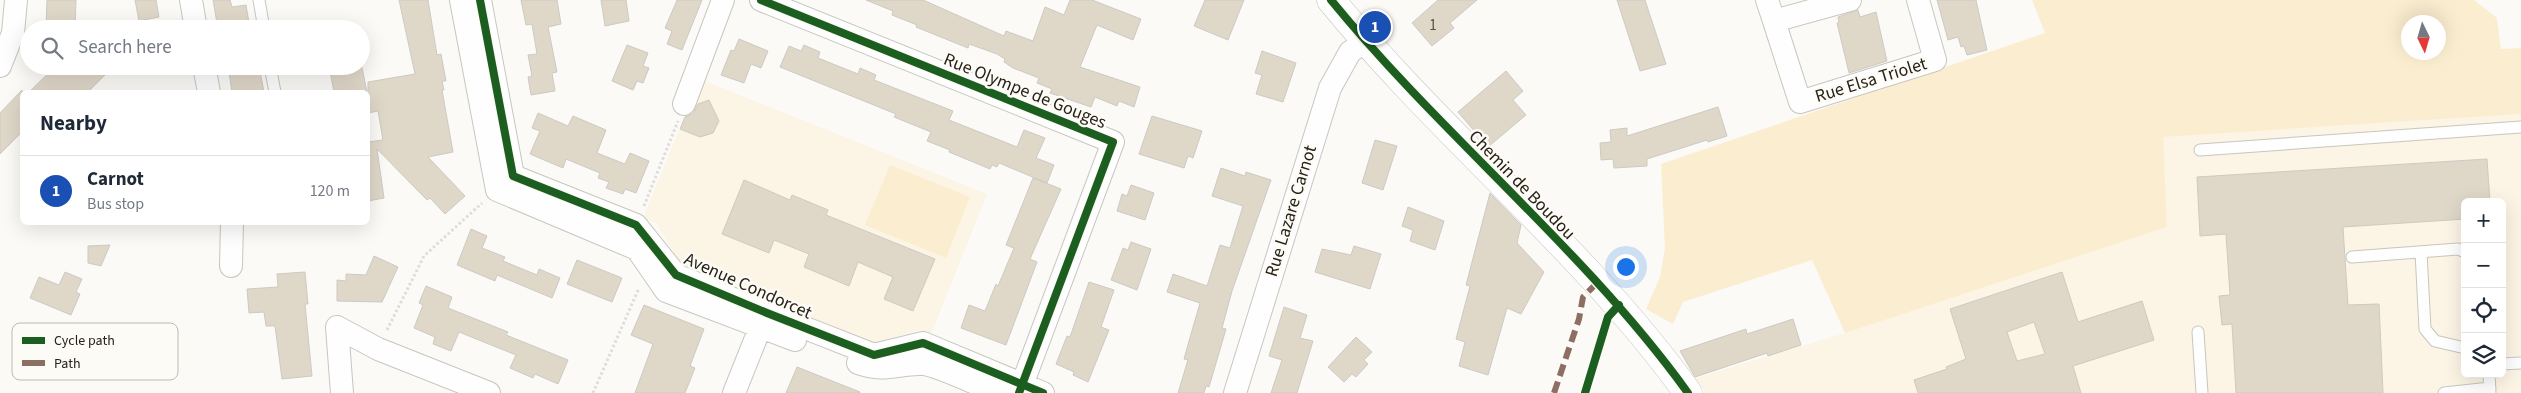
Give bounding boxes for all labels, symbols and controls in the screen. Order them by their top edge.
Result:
pin: 1 [1359,8,1391,46]
house number: 1 [1429,15,1437,36]
north arrow [2401,15,2446,60]
search box [20,20,370,75]
icon: search [38,34,66,62]
text: Search here [78,34,172,61]
street label: Rue Olympe de Gouges [940,47,1110,135]
street label: Rue Elsa Triolet [1812,51,1930,109]
text: Nearby [40,108,107,138]
street label: Chemin de Boudou [1463,125,1581,245]
street label: Rue Lazare Carnot [1259,142,1323,280]
text: Carnot [87,166,144,193]
text: 1 [52,180,60,202]
text: 120 m [310,180,350,202]
text: Bus stop [87,193,144,215]
map controls [2461,198,2506,378]
button: + [2461,198,2506,243]
button: − [2461,243,2506,288]
street label: Avenue Condorcet [680,247,816,325]
your location [1613,254,1639,280]
button: locate [2461,288,2506,333]
legend [12,323,178,380]
text: Cycle path [54,331,115,351]
button: layers [2461,333,2506,378]
text: Path [54,354,81,374]

